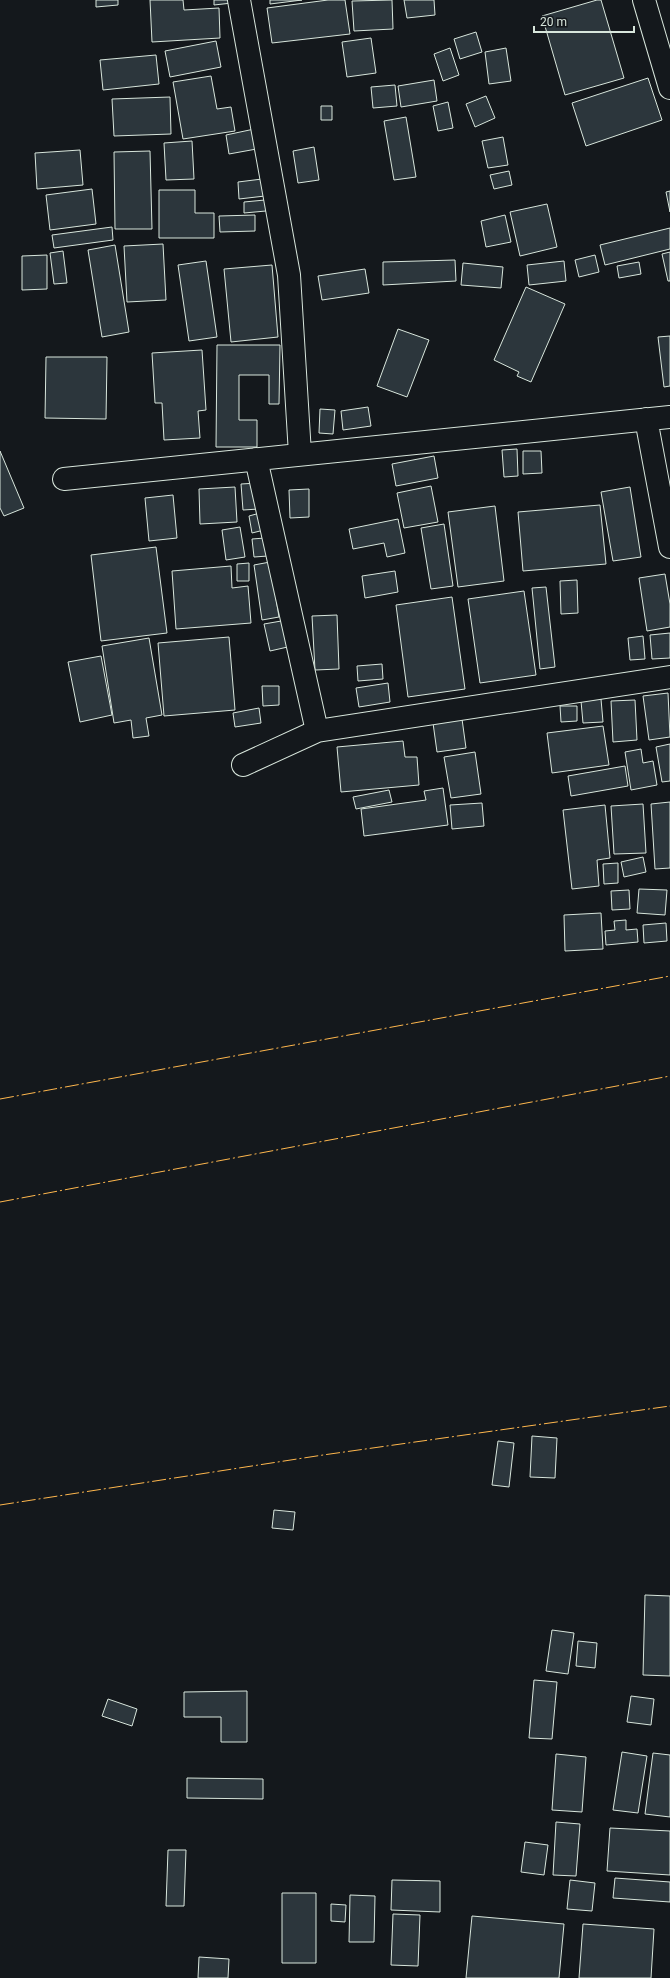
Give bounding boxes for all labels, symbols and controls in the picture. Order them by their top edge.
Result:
scale bar [534,8,634,34]
text: 20 m [540,15,567,29]

